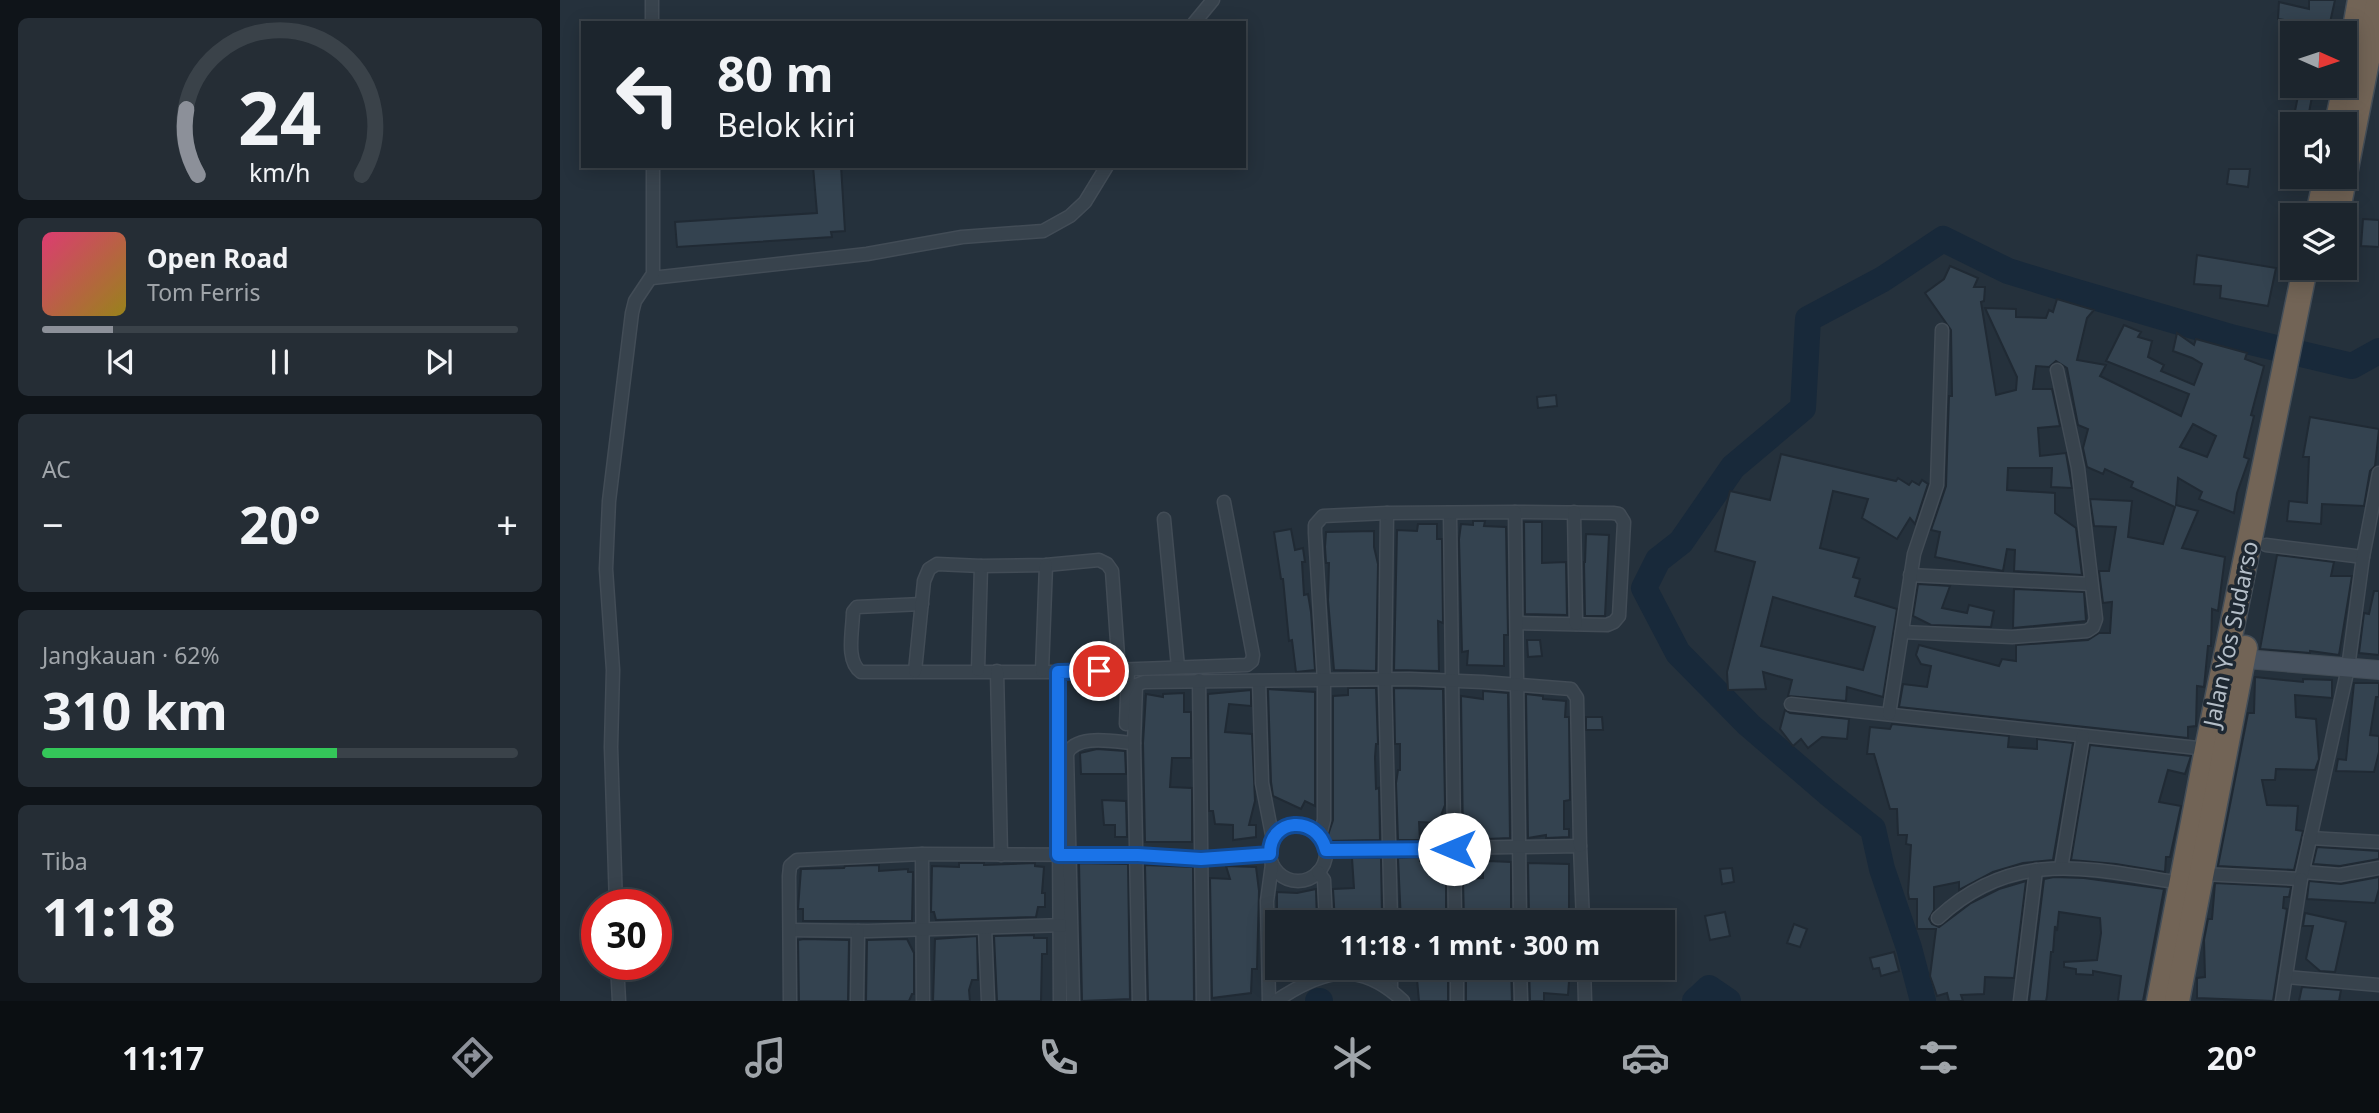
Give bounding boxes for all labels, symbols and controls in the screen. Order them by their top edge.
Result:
north arrow [2280,21,2357,98]
map controls [2280,21,2357,280]
text: 80 m [717,40,834,106]
icon: left [602,49,693,140]
text: 24 [238,67,322,166]
text: Belok kiri [717,103,856,146]
button: sound [2280,112,2357,189]
text: km/h [249,155,311,189]
button: layers [2280,203,2357,280]
text: Open Road [147,240,289,276]
text: Tom Ferris [147,276,260,308]
icon: previous [102,343,140,381]
icon: pause [261,343,299,381]
icon: next [420,343,458,381]
text: AC [42,453,71,485]
text: 20° [239,488,321,559]
text: − [42,498,64,550]
text: + [496,498,518,550]
street label: Jalan Yos Sudarso [2194,538,2265,732]
text: Jangkauan · 62% [42,639,220,671]
pin [1069,641,1129,701]
icon: arrive [1080,652,1118,690]
text: 310 km [42,674,228,745]
position arrow [1417,812,1491,886]
text: Tiba [42,845,88,877]
text: 11:18 [42,880,176,951]
speed limit sign: 30 [581,889,672,980]
text: 11:18 · 1 mnt · 300 m [1340,927,1600,963]
icon: directions [448,1033,497,1082]
icon: music [741,1033,790,1082]
icon: phone [1034,1033,1083,1082]
icon: climate [1328,1033,1377,1082]
icon: car [1621,1033,1670,1082]
icon: filters [1914,1033,1963,1082]
text: 11:17 [122,1036,204,1079]
text: 20° [2207,1036,2257,1079]

